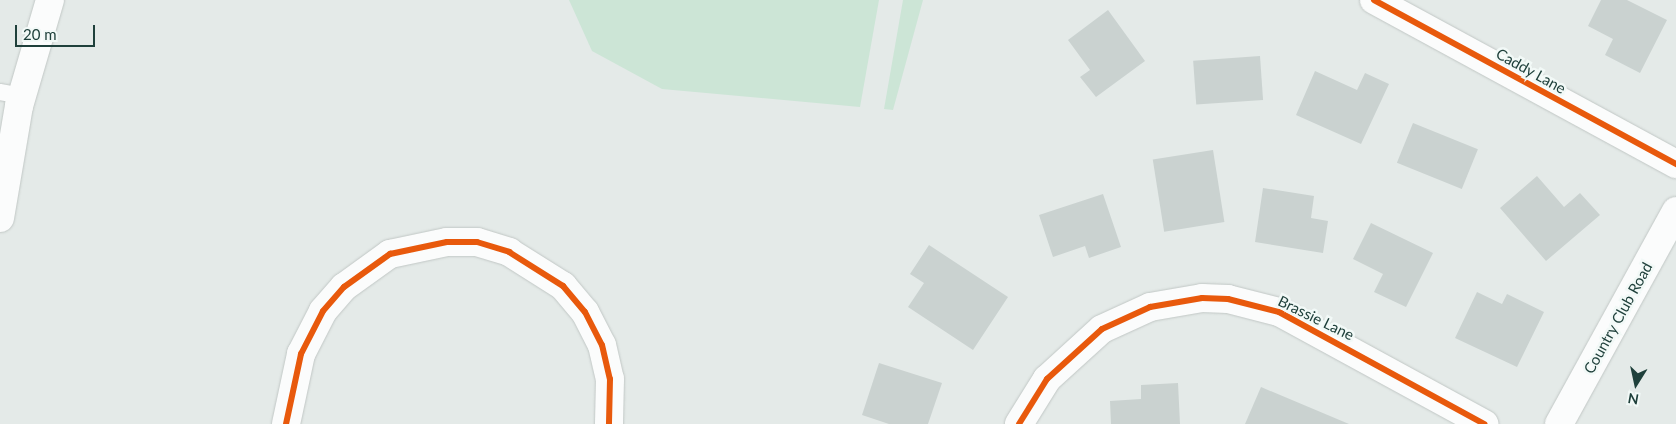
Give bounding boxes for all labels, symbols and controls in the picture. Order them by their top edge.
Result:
scale bar [18,15,98,47]
text: 20 m [23,25,57,43]
street label: Caddy Lane [1493,44,1569,98]
street label: Country Club Road [1580,259,1656,377]
street label: Brassie Lane [1275,292,1357,344]
north arrow [1611,359,1661,409]
text: N [1627,390,1640,409]

